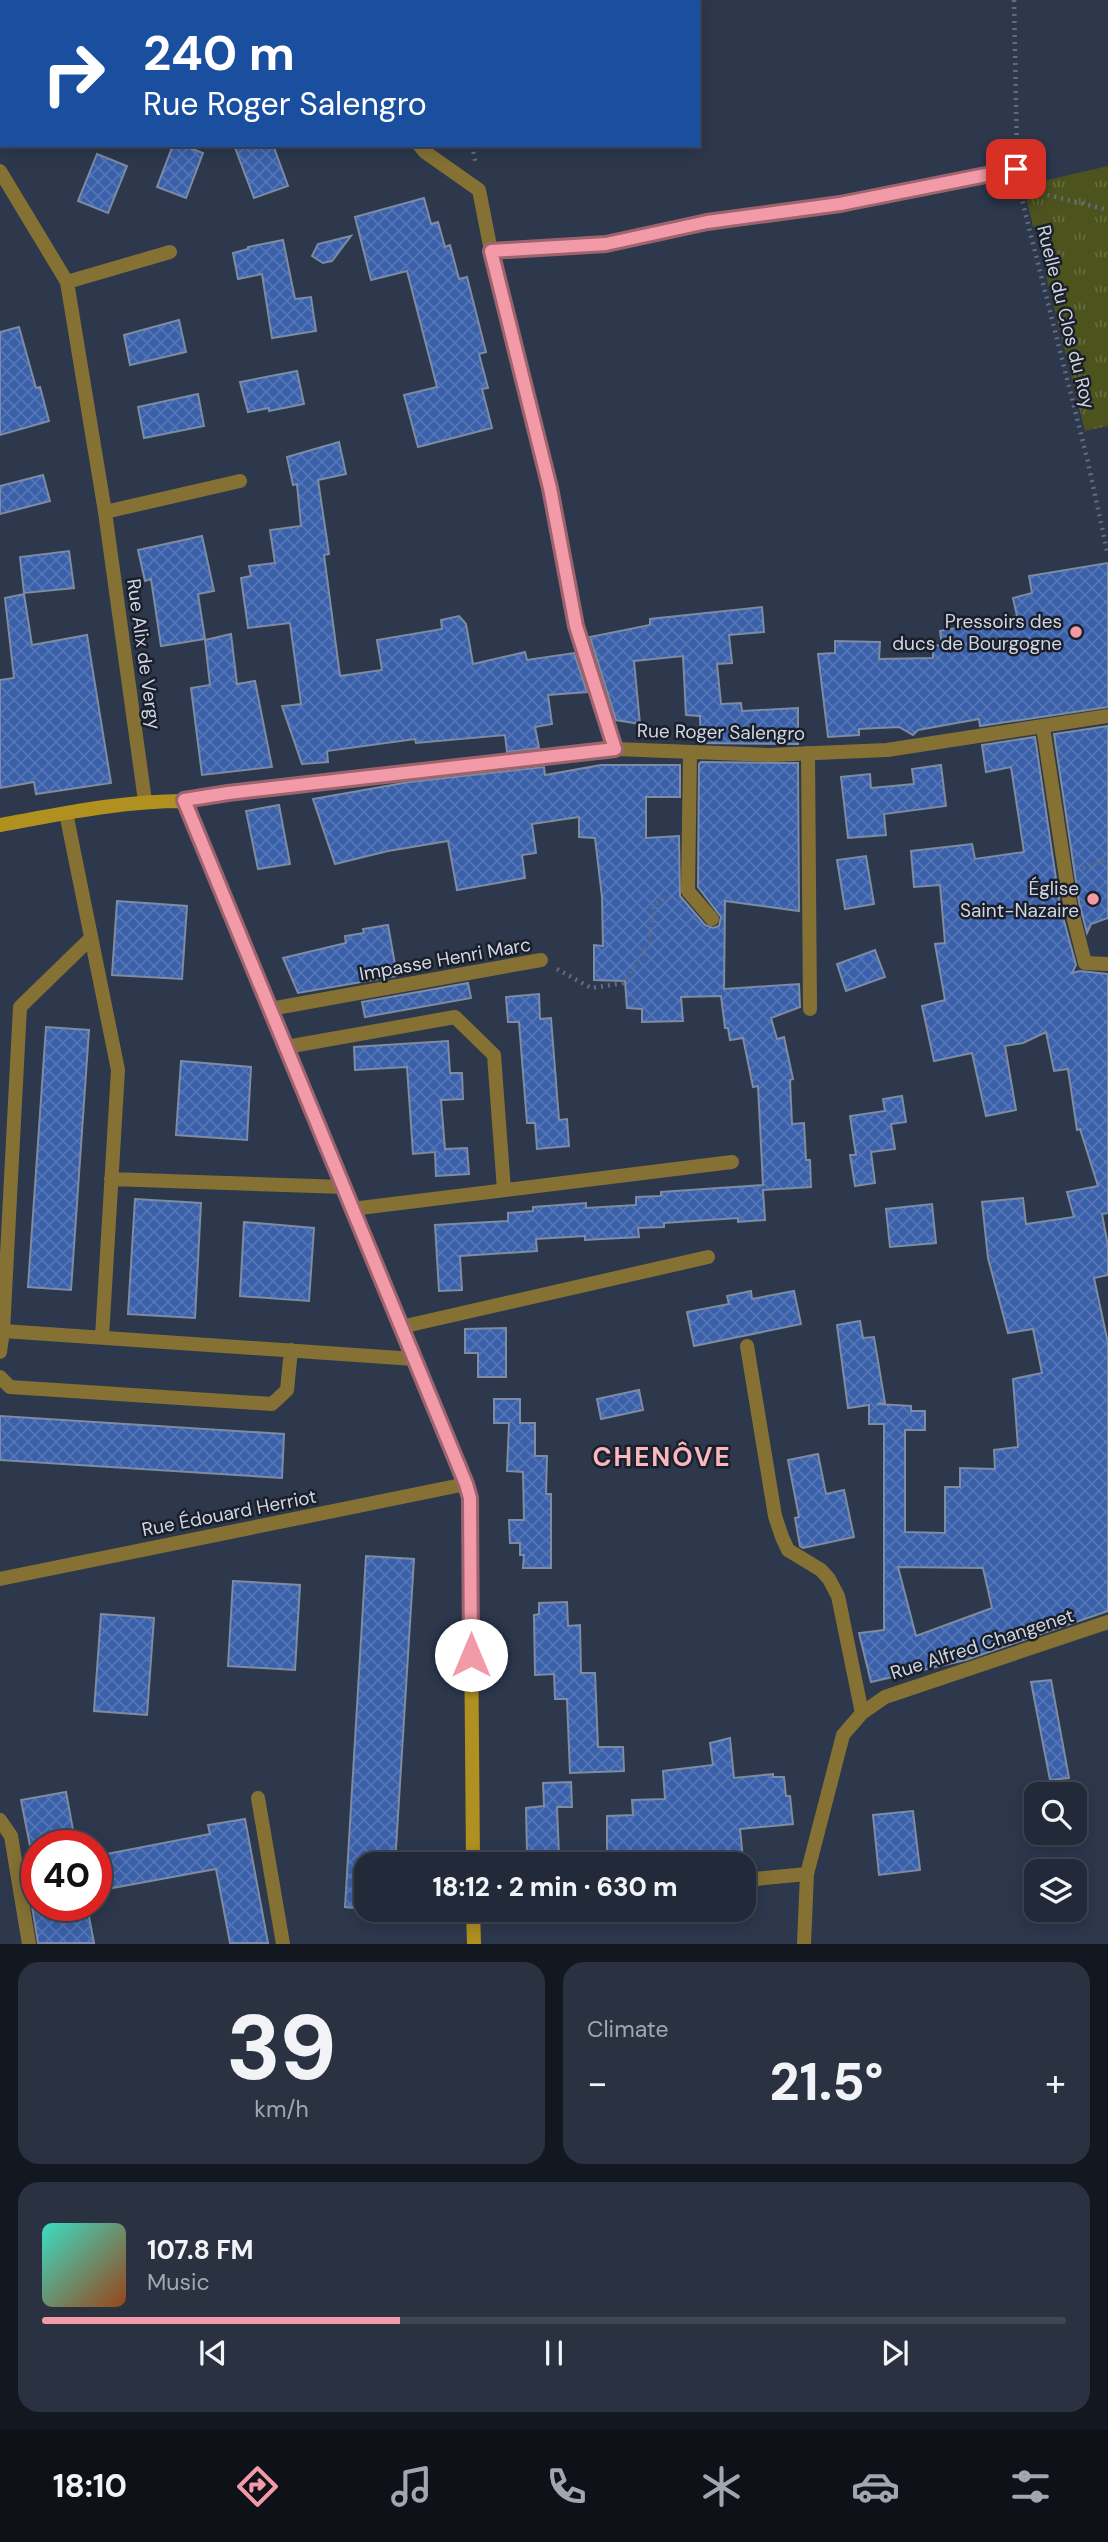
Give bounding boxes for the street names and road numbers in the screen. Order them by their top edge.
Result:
street label: Ruelle du Clos du Roy [1031,223,1101,412]
street label: Rue Alix de Vergy [121,577,167,731]
street label: Rue Roger Salengro [637,718,805,746]
street label: Impasse Henri Marc [357,932,533,986]
street label: Rue Édouard Herriot [140,1484,318,1542]
street label: Rue Alfred Changenet [887,1603,1077,1685]

